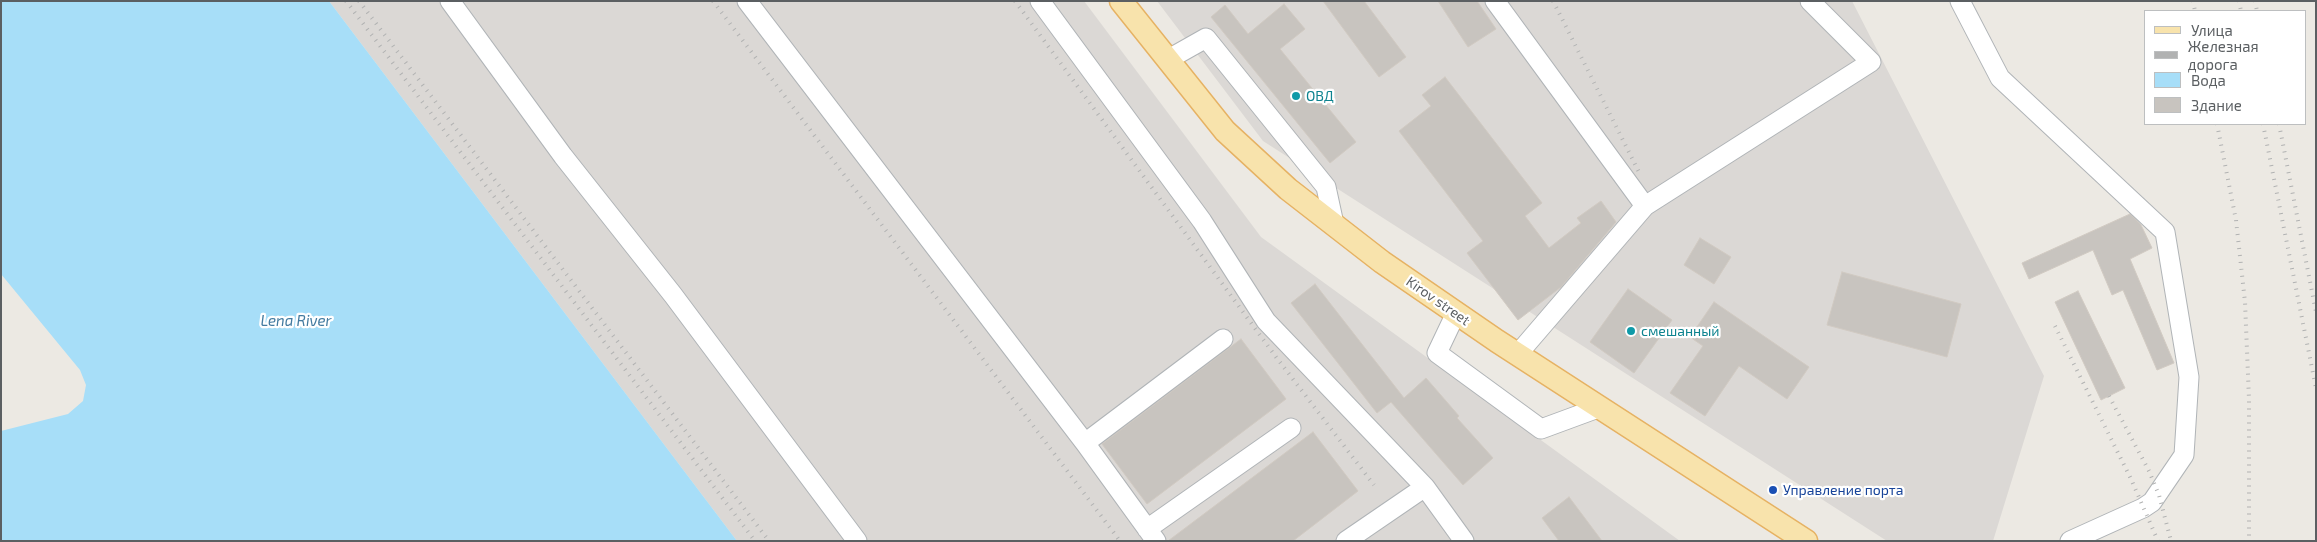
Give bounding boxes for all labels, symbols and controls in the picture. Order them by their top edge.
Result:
legend [2144,10,2307,125]
text: Улица [2191,21,2233,39]
text: Железная дорога [2188,37,2259,73]
text: Вода [2191,71,2226,89]
place label: ОВД [1306,88,1334,104]
marker: ОВД [1290,90,1302,102]
text: Здание [2191,96,2242,114]
street label: Kirov street [1403,273,1473,329]
water label: Lena River [260,312,332,330]
place label: смешанный [1641,323,1719,339]
marker: смешанный [1625,325,1637,337]
place label: Управление порта [1783,482,1903,498]
marker: Управление порта [1767,484,1779,496]

